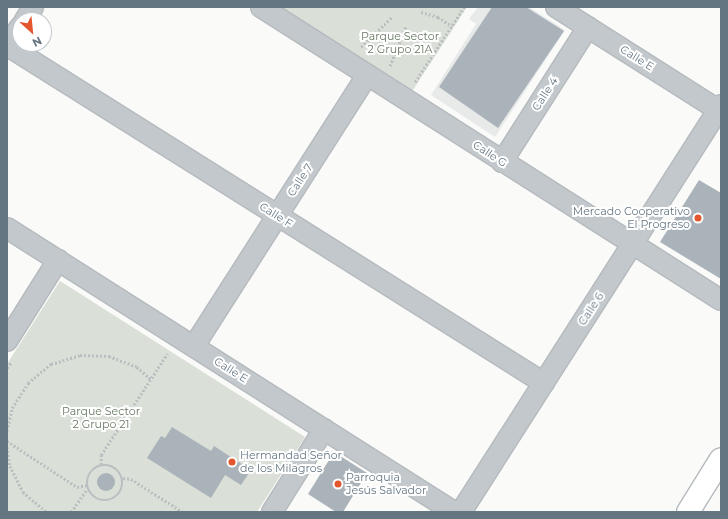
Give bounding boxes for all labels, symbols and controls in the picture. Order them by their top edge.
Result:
north arrow [12,12,52,52]
park label: Parque Sector 2 Grupo 21A [361,30,439,56]
text: N [30,34,44,50]
street label: Calle E [618,43,656,73]
street label: Calle 4 [529,75,561,113]
street label: Calle G [470,138,510,170]
street label: Calle 7 [285,161,315,199]
street label: Calle F [257,200,295,230]
place label: Mercado Cooperativo El Progreso [573,205,690,231]
marker: Mercado Cooperativo El Progreso [693,213,703,223]
street label: Calle 6 [576,290,606,328]
street label: Calle E [212,355,250,385]
park label: Parque Sector 2 Grupo 21 [62,405,140,431]
place label: Hermandad Señor de los Milagros [240,449,342,475]
marker: Hermandad Señor de los Milagros [227,457,237,467]
place label: Parroquia Jesús Salvador [346,471,426,497]
marker: Parroquia Jesús Salvador [333,479,343,489]

